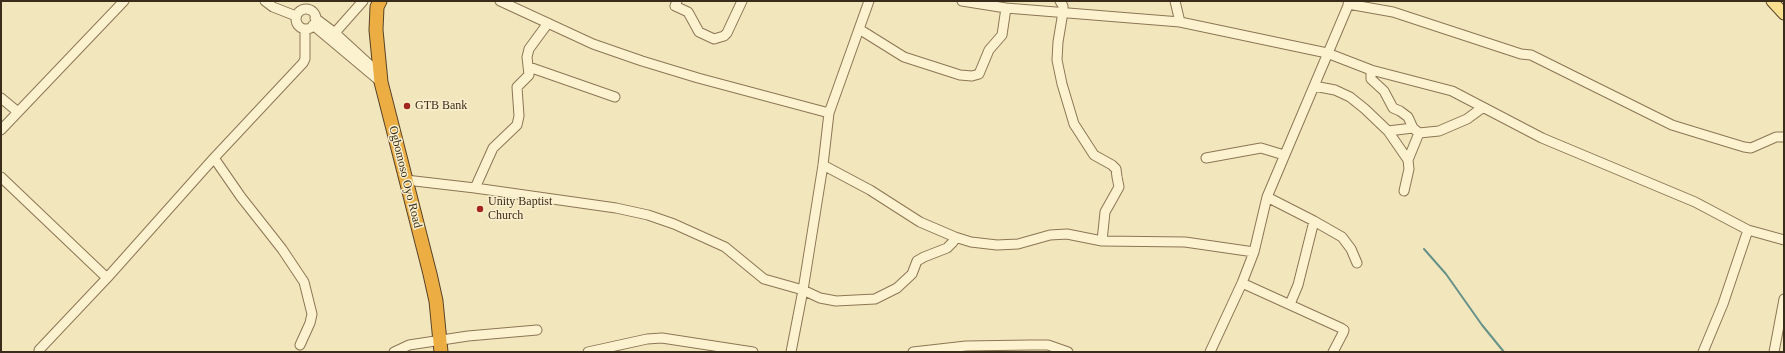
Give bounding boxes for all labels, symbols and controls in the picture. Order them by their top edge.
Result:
place label: GTB Bank [415,99,467,113]
marker: GTB Bank [402,101,412,111]
street label: Ogbomoso Oyo Road [385,124,425,230]
place label: Unity Baptist Church [488,195,552,223]
marker: Unity Baptist Church [475,204,485,214]

